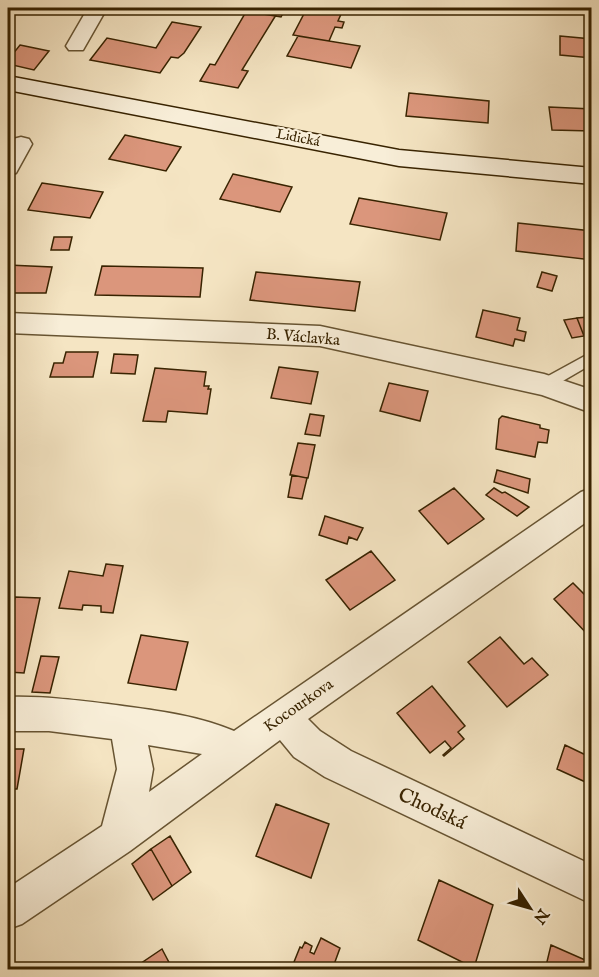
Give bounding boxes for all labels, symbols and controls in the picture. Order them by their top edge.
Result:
street label: Lidická [275,125,322,151]
street label: B. Václavka [265,325,341,351]
street label: Kocourkova [260,675,338,737]
street label: Chodská [394,782,471,836]
north arrow [500,878,560,938]
text: N [528,903,553,927]

